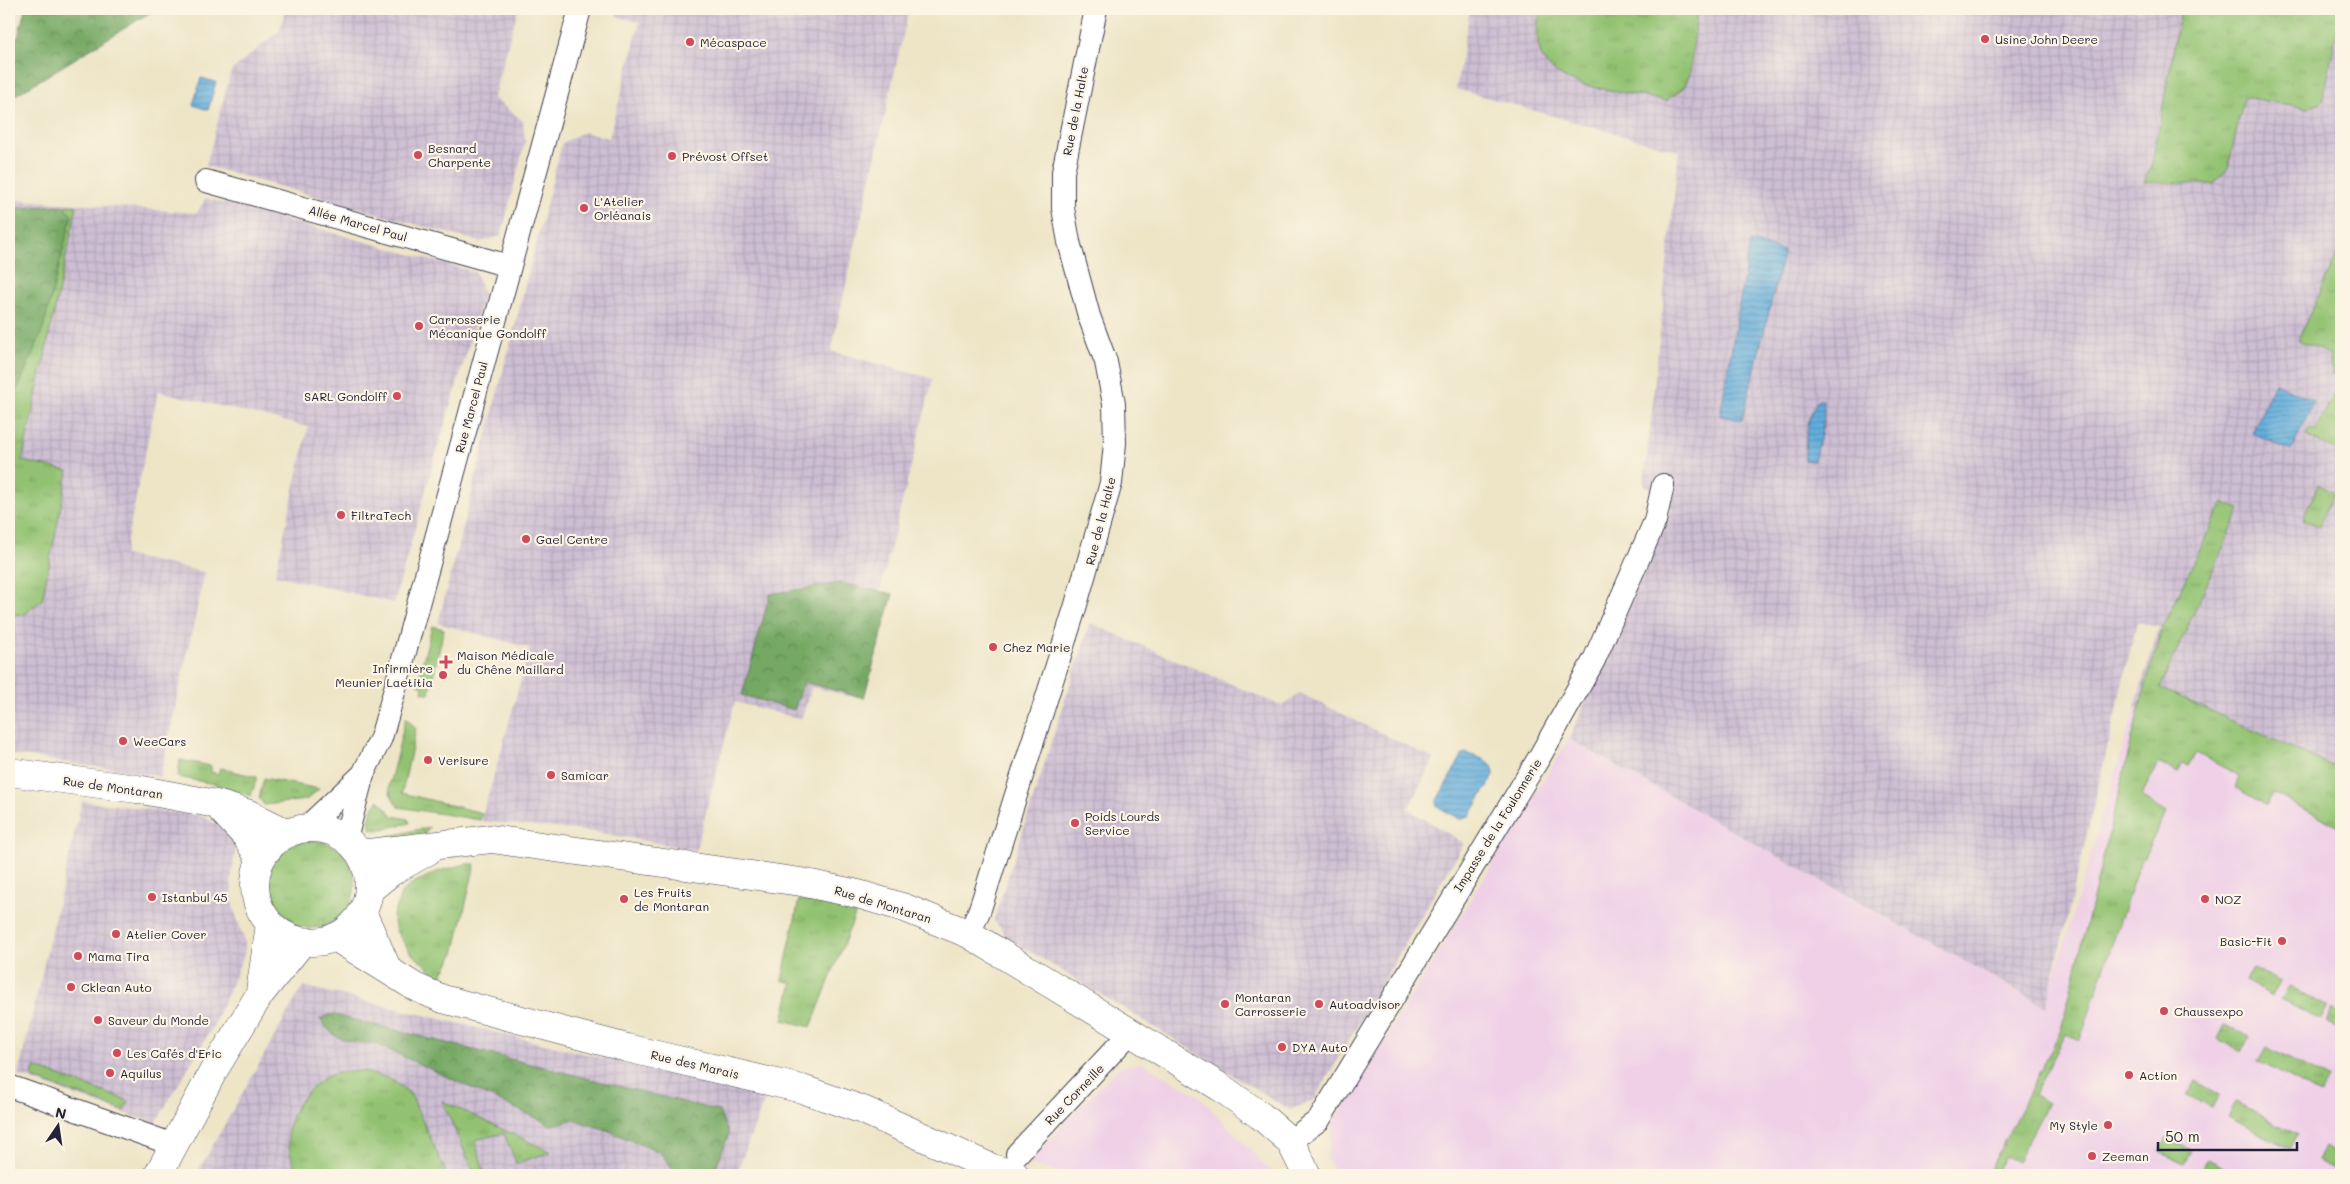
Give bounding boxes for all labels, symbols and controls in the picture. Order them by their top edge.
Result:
place label: Usine John Deere [1995,31,2098,47]
marker: Usine John Deere [1979,33,1991,45]
place label: Mécaspace [700,34,767,50]
marker: Mécaspace [684,36,696,48]
street label: Rue de la Halte [1059,65,1091,157]
place label: Besnard Charpente [428,140,491,170]
place label: Prévost Offset [682,148,768,164]
marker: Besnard Charpente [412,149,424,161]
marker: Prévost Offset [666,150,678,162]
place label: L'Atelier Orléanais [594,193,651,223]
street label: Allée Marcel Paul [307,201,409,245]
marker: L'Atelier Orléanais [578,202,590,214]
place label: Carrosserie Mécanique Gondolff [429,311,546,341]
marker: Carrosserie Mécanique Gondolff [413,320,425,332]
street label: Rue Marcel Paul [451,359,491,455]
place label: SARL Gondolff [304,388,387,404]
marker: SARL Gondolff [391,390,403,402]
street label: Rue de la Halte [1081,475,1119,567]
place label: FiltraTech [351,507,411,523]
marker: FiltraTech [335,509,347,521]
place label: Gael Centre [536,531,608,547]
marker: Gael Centre [520,533,532,545]
place label: Chez Marie [1003,639,1070,655]
marker: Chez Marie [987,641,999,653]
place label: Maison Médicale du Chêne Maillard [457,647,564,677]
marker: Maison Médicale du Chêne Maillard [439,655,453,669]
place label: Infirmière Meunier Laetitia [335,660,433,690]
marker: Infirmière Meunier Laetitia [437,669,449,681]
place label: WeeCars [133,733,186,749]
marker: WeeCars [117,735,129,747]
place label: Verisure [438,752,489,768]
marker: Verisure [422,754,434,766]
street label: Impasse de la Foulonnerie [1449,755,1545,895]
place label: Samicar [561,767,609,783]
marker: Samicar [545,769,557,781]
street label: Rue de Montaran [62,772,164,802]
place label: Poids Lourds Service [1085,808,1160,838]
marker: Poids Lourds Service [1069,817,1081,829]
street label: Rue de Montaran [833,882,933,926]
place label: Les Fruits de Montaran [634,884,709,914]
place label: Istanbul 45 [162,889,228,905]
marker: Istanbul 45 [146,891,158,903]
place label: NOZ [2215,891,2241,907]
marker: Les Fruits de Montaran [618,893,630,905]
marker: NOZ [2199,893,2211,905]
place label: Atelier Cover [126,926,206,942]
marker: Atelier Cover [110,928,122,940]
place label: Basic-Fit [2220,933,2272,949]
marker: Basic-Fit [2276,935,2288,947]
place label: Mama Tira [88,948,150,964]
marker: Mama Tira [72,950,84,962]
place label: Cklean Auto [81,979,152,995]
marker: Cklean Auto [65,981,77,993]
place label: Montaran Carrosserie [1235,989,1306,1019]
place label: Autoadvisor [1329,996,1400,1012]
marker: Montaran Carrosserie [1219,998,1231,1010]
marker: Autoadvisor [1313,998,1325,1010]
place label: Chaussexpo [2174,1003,2243,1019]
marker: Chaussexpo [2158,1005,2170,1017]
place label: Saveur du Monde [108,1012,209,1028]
marker: Saveur du Monde [92,1014,104,1026]
place label: DYA Auto [1292,1039,1348,1055]
marker: DYA Auto [1276,1041,1288,1053]
place label: Les Cafés d'Eric [127,1045,222,1061]
street label: Rue des Marais [649,1046,741,1082]
marker: Les Cafés d'Eric [111,1047,123,1059]
street label: Rue Corneille [1041,1060,1107,1128]
place label: Aquilus [120,1065,162,1081]
marker: Aquilus [104,1067,116,1079]
place label: Action [2139,1067,2177,1083]
marker: Action [2123,1069,2135,1081]
north arrow [32,1102,82,1152]
text: N [54,1102,68,1123]
place label: My Style [2050,1117,2098,1133]
marker: My Style [2102,1119,2114,1131]
scale bar [2158,1119,2296,1151]
text: 50 m [2165,1126,2200,1146]
place label: Zeeman [2102,1148,2149,1164]
marker: Zeeman [2086,1150,2098,1162]

